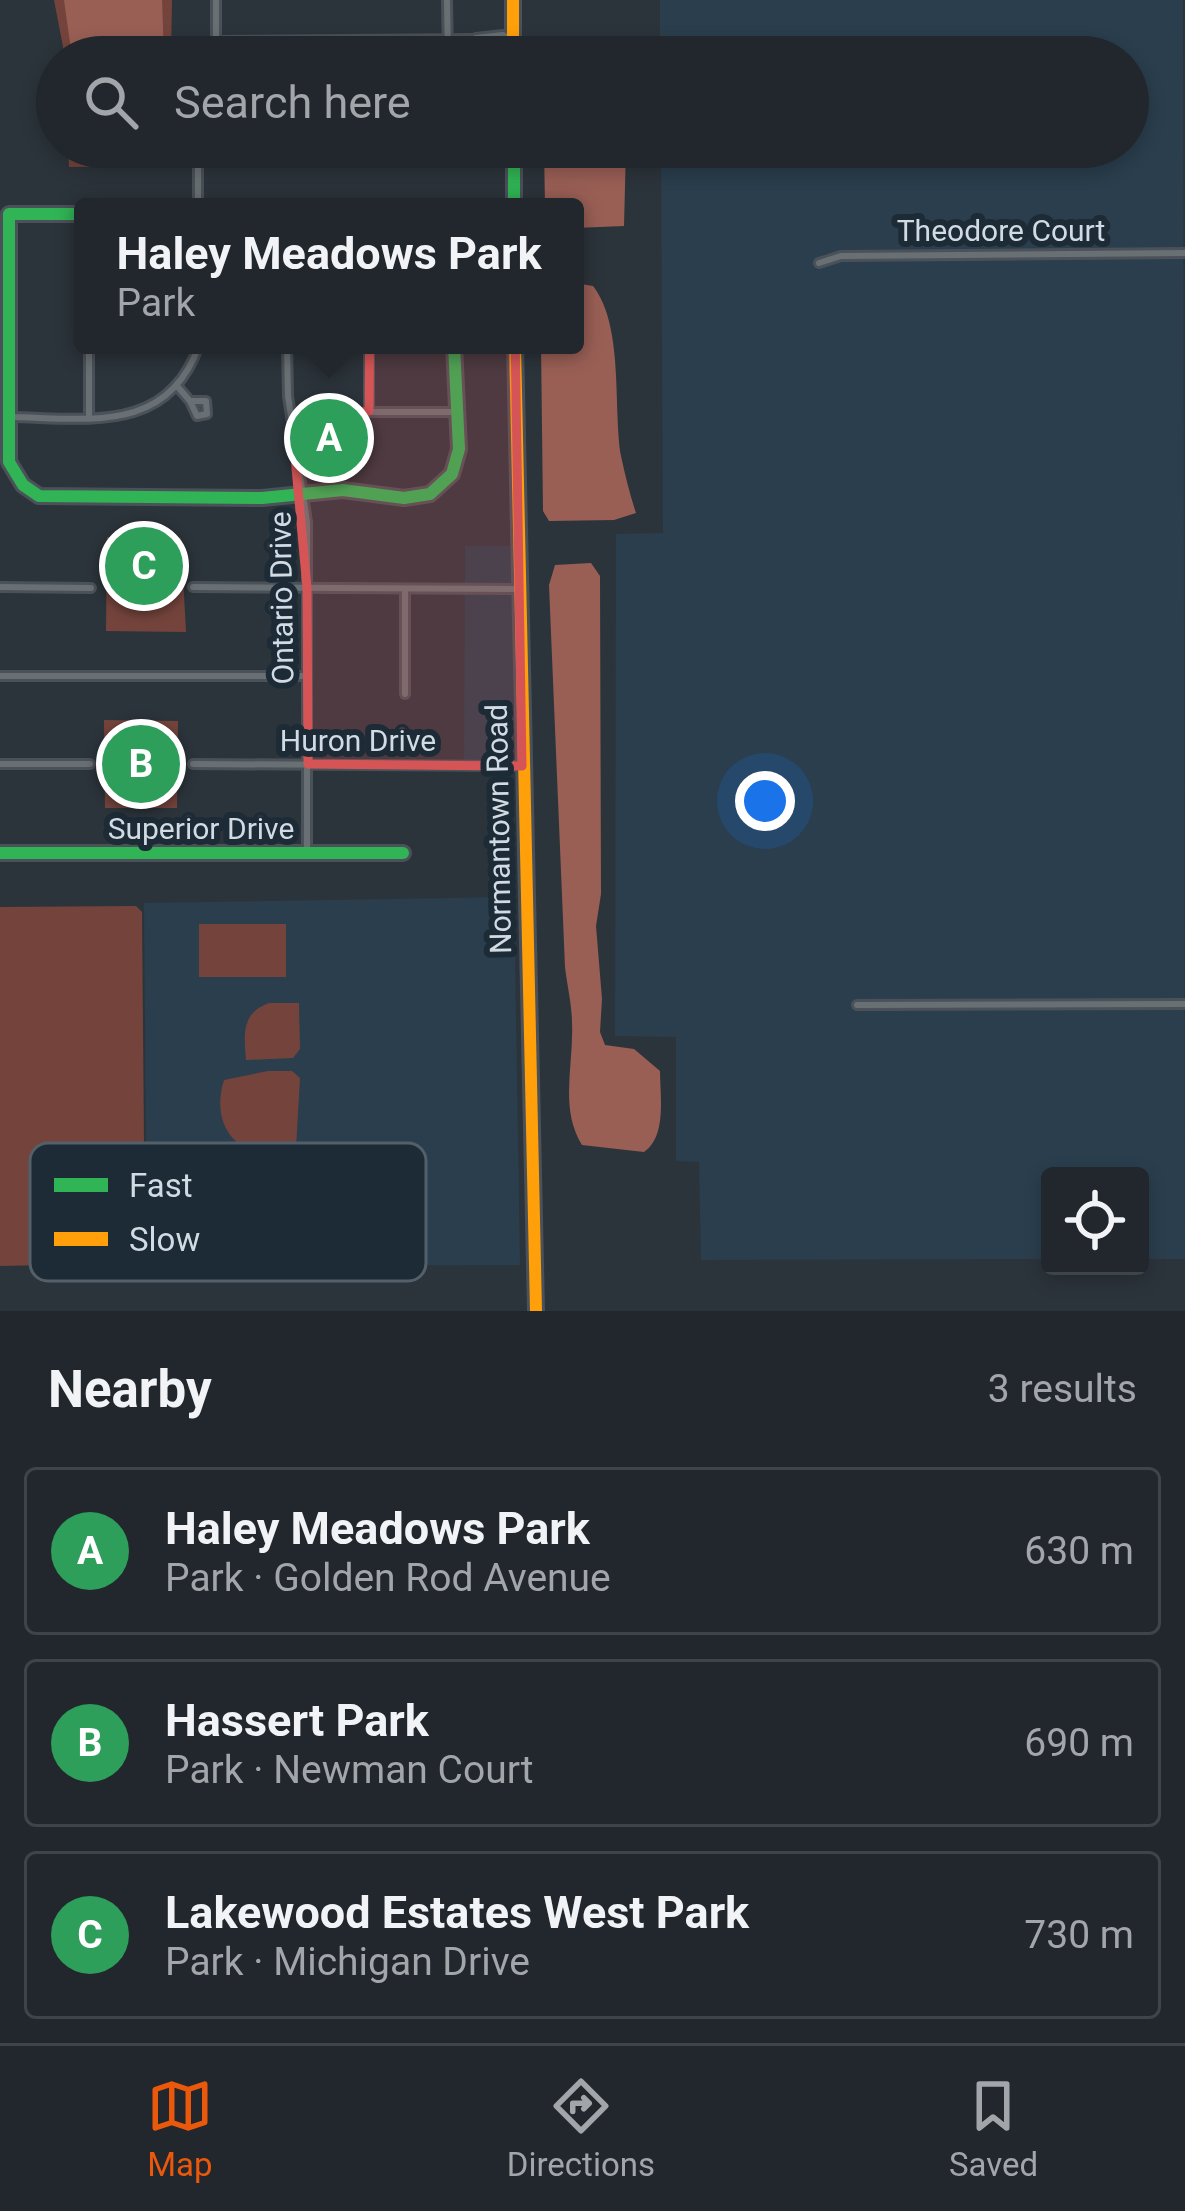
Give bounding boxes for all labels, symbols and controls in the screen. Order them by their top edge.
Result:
search box [36,36,1149,168]
icon: search [78,69,144,135]
text: Search here [174,76,411,129]
popup [74,198,584,354]
street label: Theodore Court [897,213,1105,248]
text: Haley Meadows Park [117,227,541,280]
text: Park [117,280,195,326]
pin: A [290,393,368,483]
street label: Ontario Drive [262,511,301,685]
pin: C [105,521,183,611]
street label: Normantown Road [479,704,518,954]
pin: B [102,719,180,809]
street label: Huron Drive [280,723,436,758]
your location [735,771,795,831]
street label: Superior Drive [108,811,294,846]
legend [30,1143,426,1281]
text: Fast [129,1166,192,1205]
map controls [1041,1167,1149,1275]
button: locate [1041,1167,1149,1275]
text: Slow [129,1220,200,1259]
text: Nearby [48,1360,212,1419]
text: 3 results [988,1366,1137,1412]
text: Haley Meadows Park [165,1502,590,1555]
text: A [77,1528,103,1574]
text: 630 m [1024,1528,1134,1574]
text: Park · Golden Rod Avenue [165,1555,611,1601]
text: Hassert Park [165,1694,429,1747]
text: B [78,1720,102,1766]
text: 690 m [1024,1720,1134,1766]
text: Park · Newman Court [165,1747,534,1793]
text: Lakewood Estates West Park [165,1886,749,1939]
text: C [77,1912,103,1958]
text: 730 m [1024,1912,1134,1958]
text: Park · Michigan Drive [165,1939,530,1985]
tab: Map [147,2073,213,2184]
tab: Directions [507,2073,655,2184]
tab: Saved [949,2073,1038,2184]

